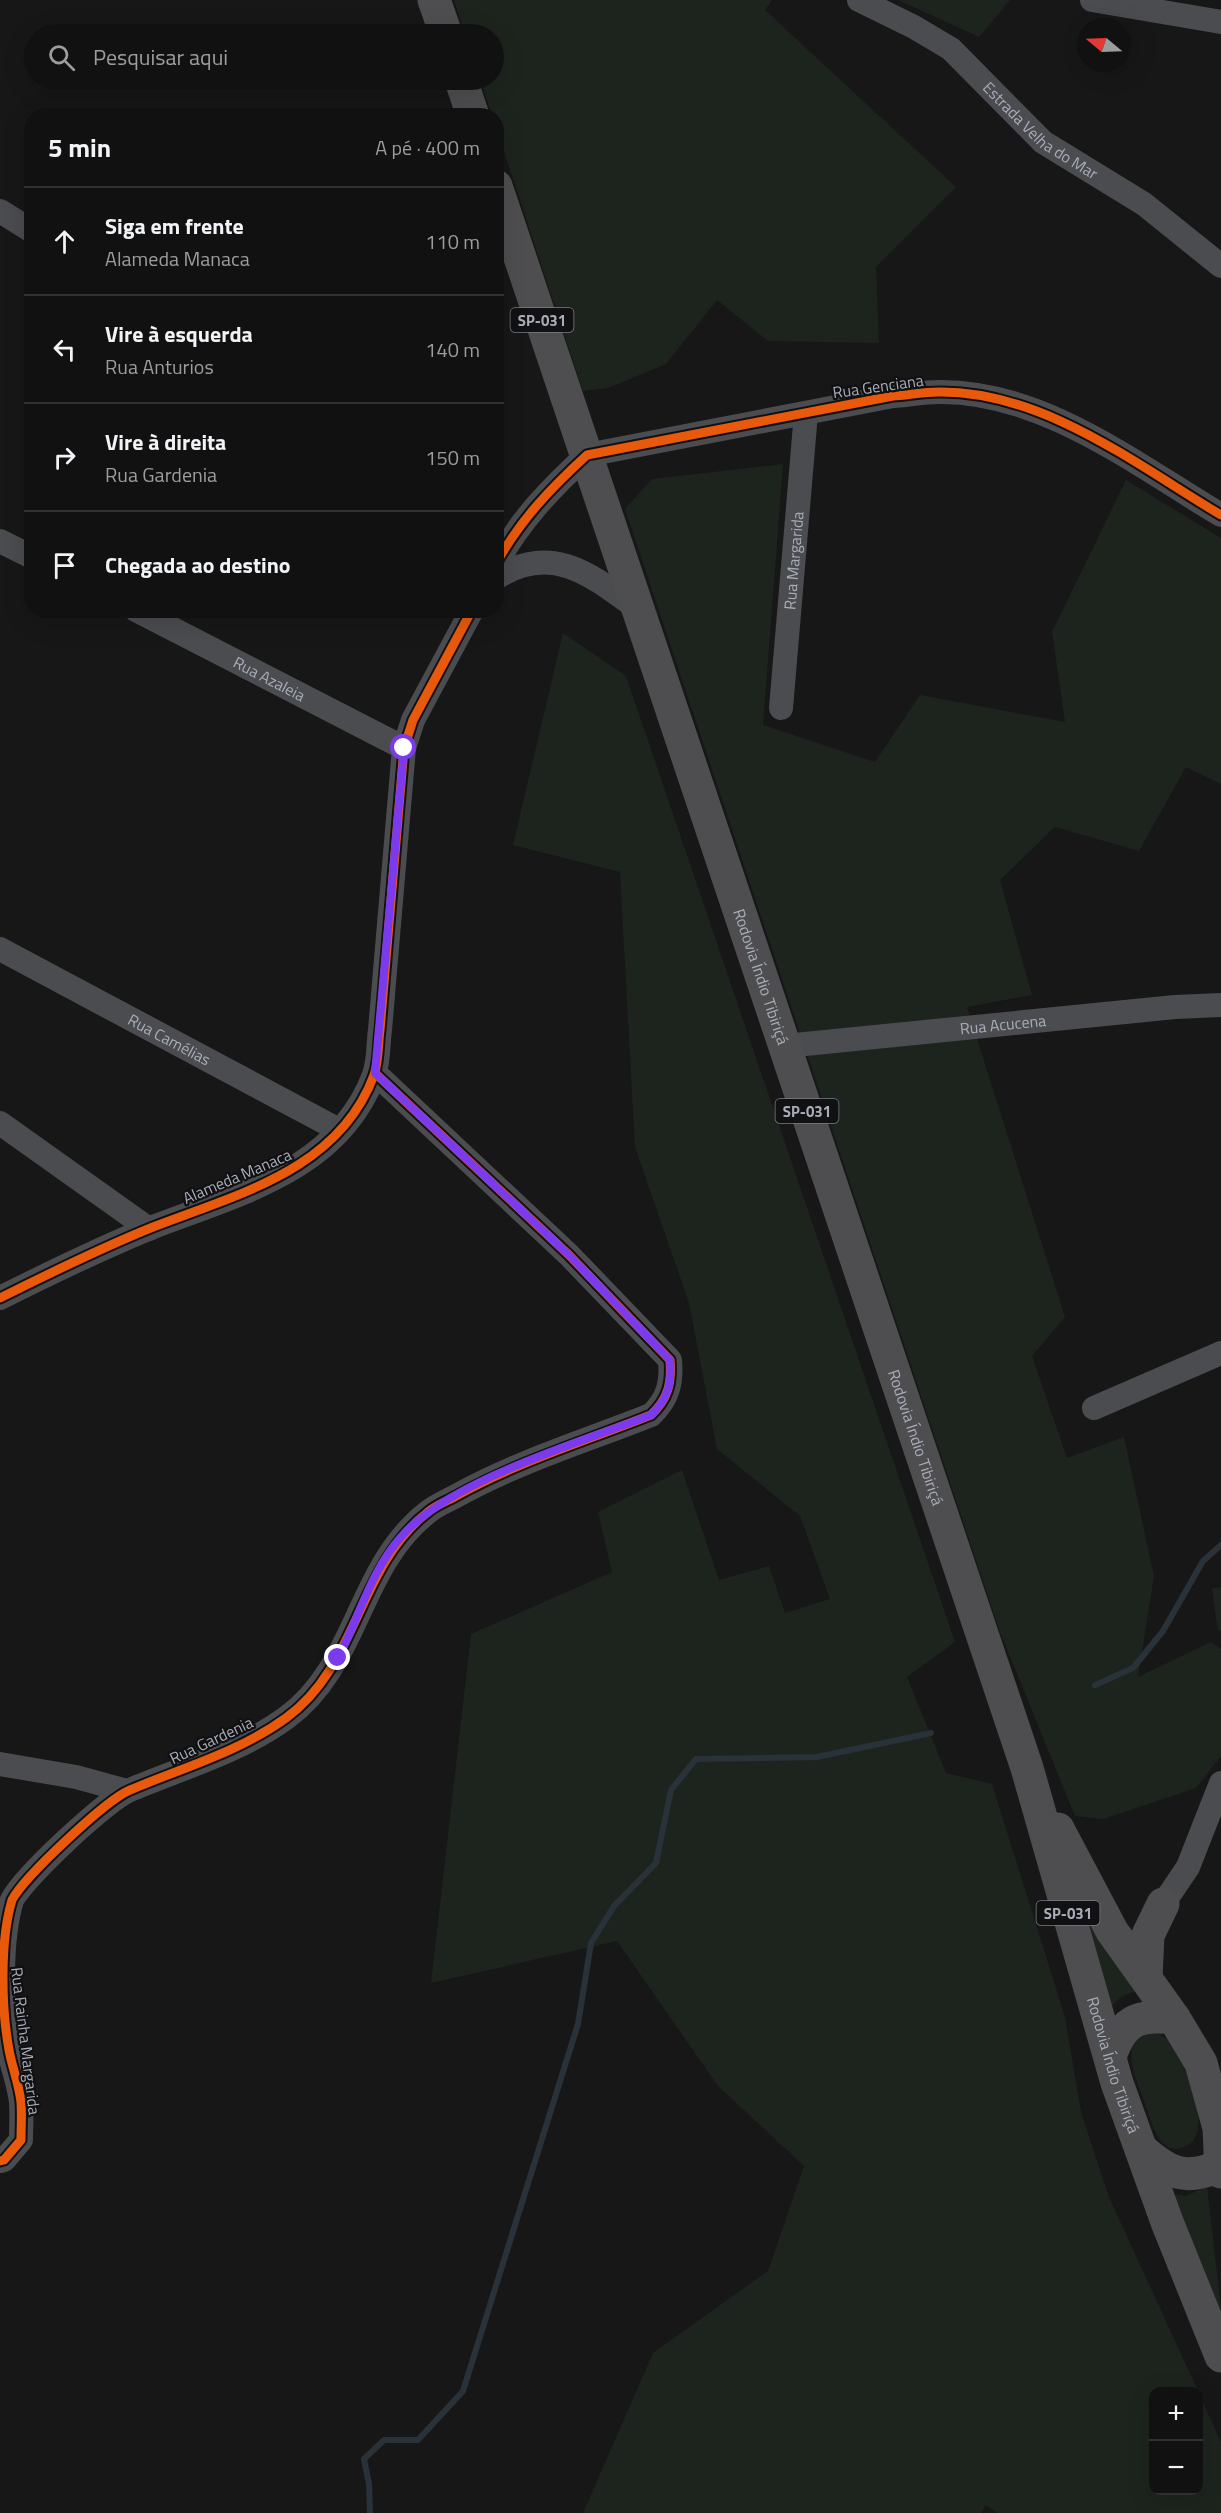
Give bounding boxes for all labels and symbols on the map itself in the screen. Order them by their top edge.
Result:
north arrow [1077,18,1131,72]
street label: Estrada Velha do Mar [977,76,1103,185]
road number: SP-031 [510,308,574,332]
street label: Rua Genciana [831,368,925,404]
street label: Rua Margarida [777,510,810,611]
street label: Rua Azaleia [229,650,310,707]
route start [390,734,416,760]
street label: Rodovia Índio Tibiriçá [727,905,795,1048]
street label: Rua Camélias [124,1007,215,1071]
street label: Rua Acucena [959,1008,1047,1040]
road number: SP-031 [776,1099,838,1123]
street label: Alameda Manaca [179,1142,295,1210]
street label: Rodovia Índio Tibiriçá [882,1366,950,1509]
route end [324,1644,350,1670]
street label: Rua Gardenia [165,1710,257,1770]
road number: SP-031 [1036,1901,1100,1925]
street label: Rua Rainha Margarida [5,1966,47,2116]
street label: Rodovia Índio Tibiriçá [1081,1994,1146,2137]

